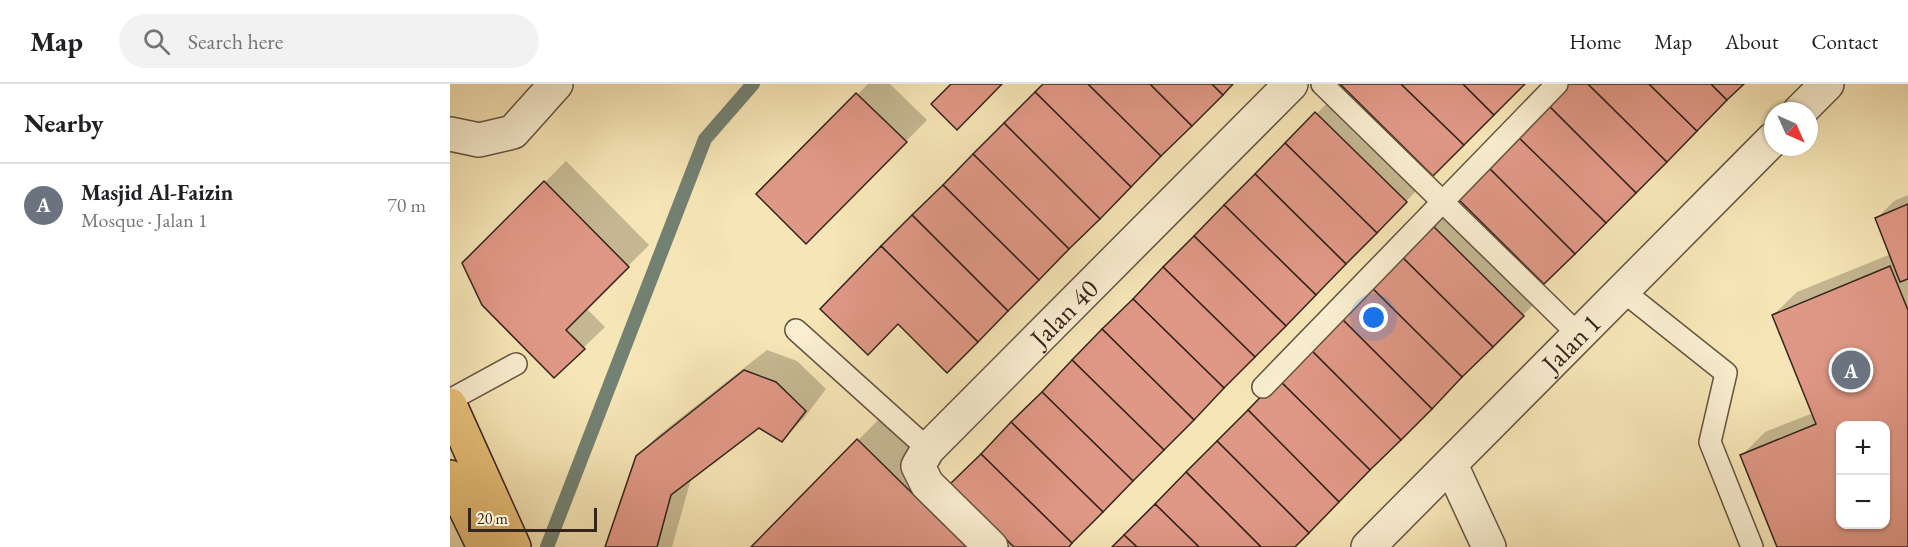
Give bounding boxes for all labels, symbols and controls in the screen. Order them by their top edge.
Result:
search box [119,14,539,68]
text: Map [30,23,83,59]
icon: search [140,25,173,58]
text: Search here [188,27,283,56]
text: Home [1569,28,1621,55]
text: Map [1654,28,1692,55]
text: About [1725,28,1778,55]
text: Contact [1811,28,1878,55]
north arrow [1764,102,1818,156]
text: Nearby [24,106,104,140]
text: Masjid Al-Faizin [81,178,233,207]
text: A [36,192,51,218]
text: 70 m [387,192,426,218]
text: Mosque · Jalan 1 [81,207,207,233]
street label: Jalan 40 [1021,271,1105,356]
your location [1359,303,1388,332]
street label: Jalan 1 [1532,305,1608,381]
pin: A [1832,348,1870,392]
map controls [1836,421,1890,529]
button: + [1836,421,1890,475]
button: − [1836,475,1890,529]
scale bar [468,505,597,532]
text: 20 m [477,508,508,529]

